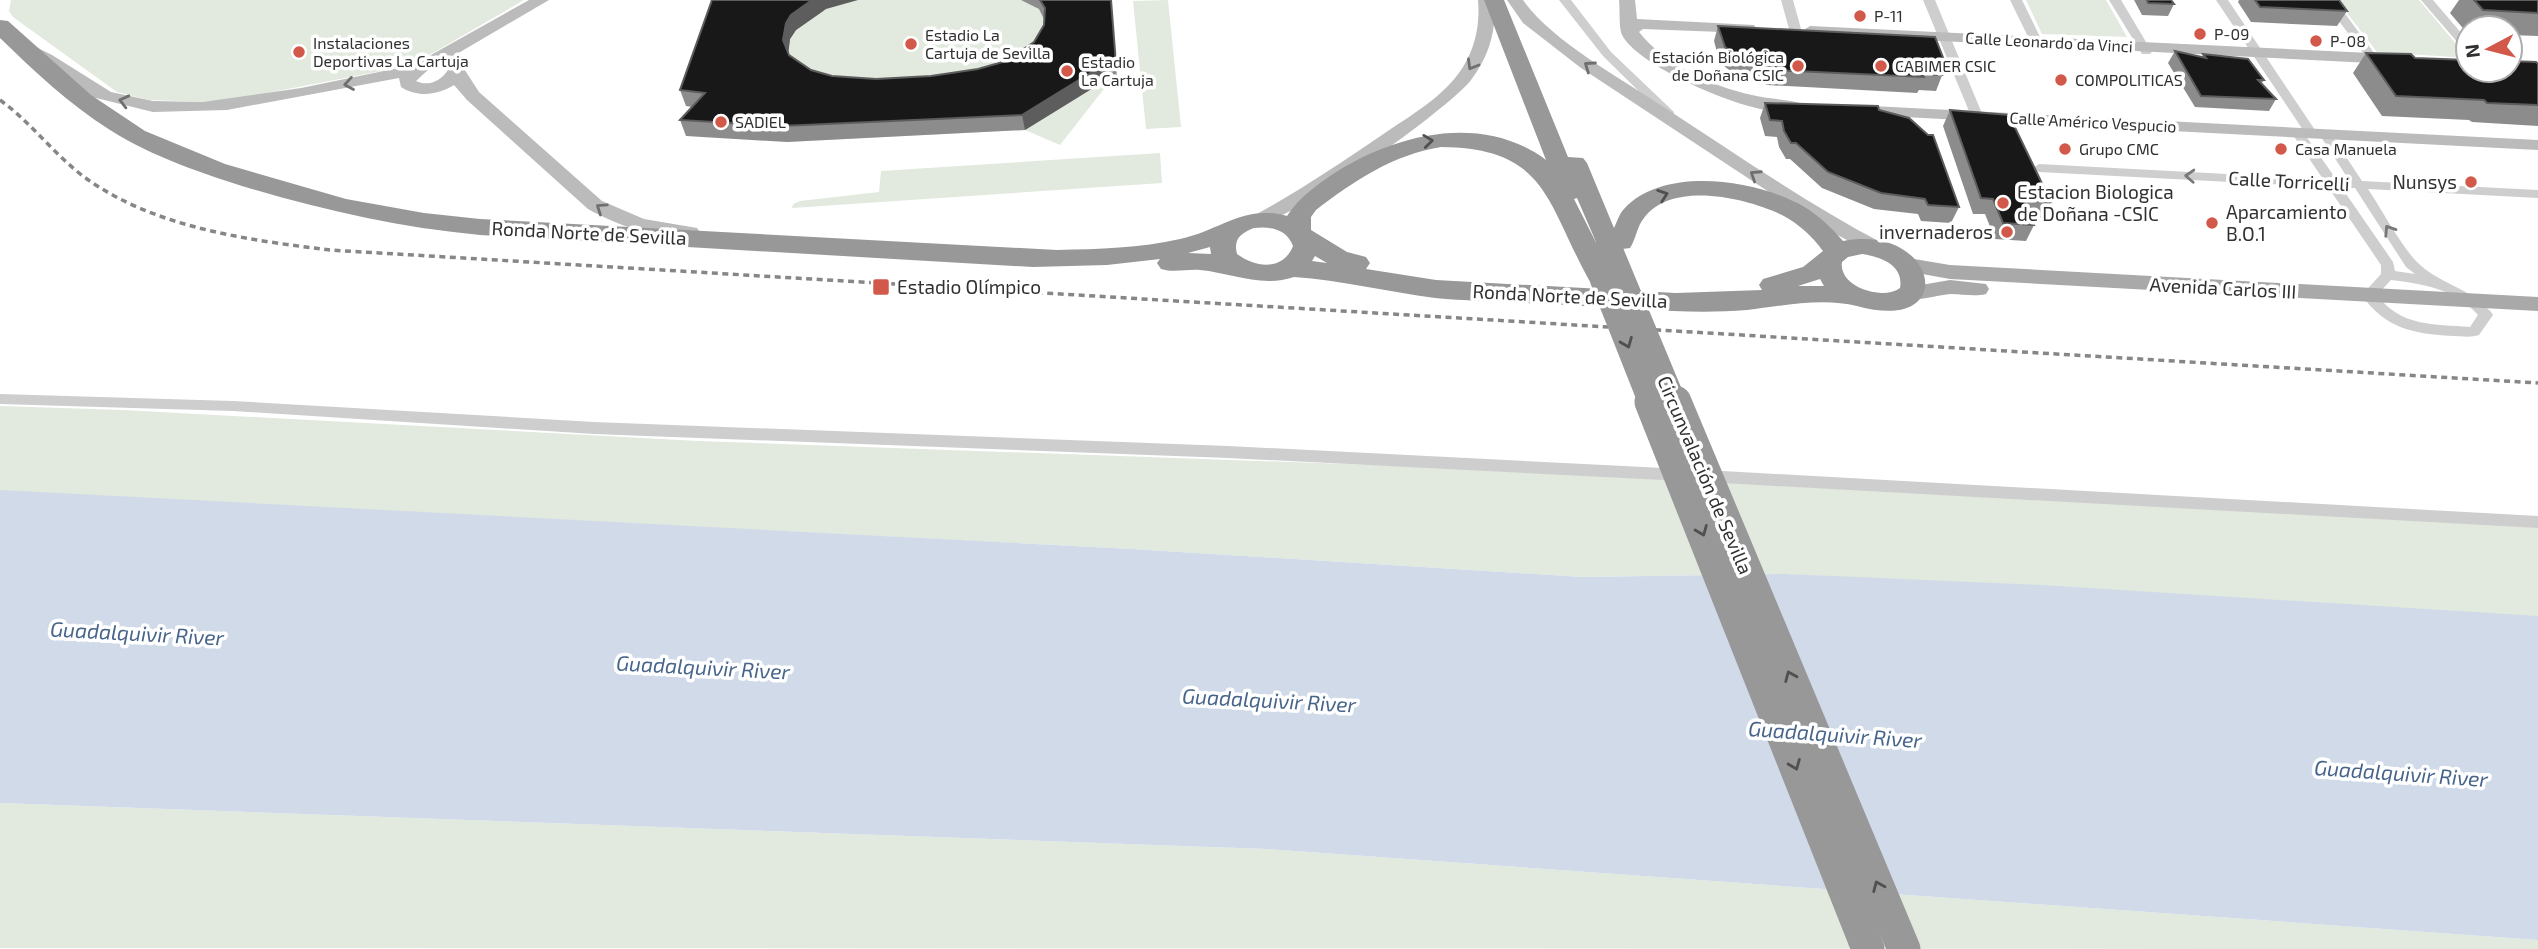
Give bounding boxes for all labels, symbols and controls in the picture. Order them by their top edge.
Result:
place label: P-11 [1874,6,1903,25]
marker: P-11 [1852,8,1868,24]
north arrow [2454,14,2524,84]
place label: P-09 [2214,24,2249,43]
place label: Estadio La Cartuja de Sevilla [925,25,1050,63]
marker: P-09 [2192,26,2208,42]
street label: Calle Leonardo da Vinci [1965,28,2133,55]
place label: P-08 [2330,31,2366,50]
place label: Instalaciones Deportivas La Cartuja [313,33,469,71]
marker: P-08 [2308,33,2324,49]
marker: Estadio La Cartuja de Sevilla [903,36,919,52]
text: N [2459,43,2484,59]
marker: Instalaciones Deportivas La Cartuja [291,44,307,60]
place label: Estación Biológica de Doñana CSIC [1652,47,1784,84]
place label: Estadio La Cartuja [1081,52,1154,90]
place label: CABIMER CSIC [1895,56,1996,75]
one-way arrow [1468,58,1481,71]
marker: Estación Biológica de Doñana CSIC [1790,58,1806,74]
marker: CABIMER CSIC [1873,58,1889,74]
one-way arrow [1584,62,1597,74]
marker: Estadio La Cartuja [1059,63,1075,79]
place label: COMPOLITICAS [2075,70,2183,89]
marker: COMPOLITICAS [2053,72,2069,88]
one-way arrow [343,76,355,91]
one-way arrow [118,95,130,109]
street label: Calle Américo Vespucio [2009,108,2177,135]
place label: SADIEL [735,112,786,131]
marker: SADIEL [713,114,729,130]
one-way arrow [1422,134,1434,149]
place label: Grupo CMC [2079,139,2159,158]
place label: Casa Manuela [2295,139,2397,158]
marker: Grupo CMC [2057,141,2073,157]
marker: Casa Manuela [2273,141,2289,157]
street label: Calle Torricelli [2228,166,2350,195]
one-way arrow [2185,168,2196,183]
place label: Nunsys [2392,170,2457,193]
one-way arrow [1750,171,1763,183]
marker: Nunsys [2463,174,2479,190]
place label: Estacion Biologica de Doñana -CSIC [2017,180,2174,225]
one-way arrow [1657,189,1669,203]
marker: Estacion Biologica de Doñana -CSIC [1995,195,2011,211]
place label: Aparcamiento B.O.1 [2226,200,2347,245]
one-way arrow [596,204,609,216]
marker: Aparcamiento B.O.1 [2204,215,2220,231]
street label: Ronda Norte de Sevilla [491,216,687,249]
place label: invernaderos [1879,220,1993,243]
marker: invernaderos [1999,224,2015,240]
one-way arrow [2384,225,2397,238]
street label: Avenida Carlos III [2149,272,2297,303]
place label: Estadio Olímpico [897,275,1041,298]
marker: Estadio Olímpico [871,277,891,297]
street label: Ronda Norte de Sevilla [1472,279,1668,312]
one-way arrow [1619,336,1633,348]
street label: Circunvalación de Sevilla [1653,372,1758,577]
one-way arrow [1694,524,1708,536]
water label: Guadalquivir River [49,615,225,650]
water label: Guadalquivir River [615,649,791,684]
one-way arrow [1784,671,1798,683]
water label: Guadalquivir River [1181,682,1357,717]
water label: Guadalquivir River [1747,715,1923,752]
water label: Guadalquivir River [2313,754,2489,791]
one-way arrow [1787,759,1801,771]
one-way arrow [1872,881,1886,893]

